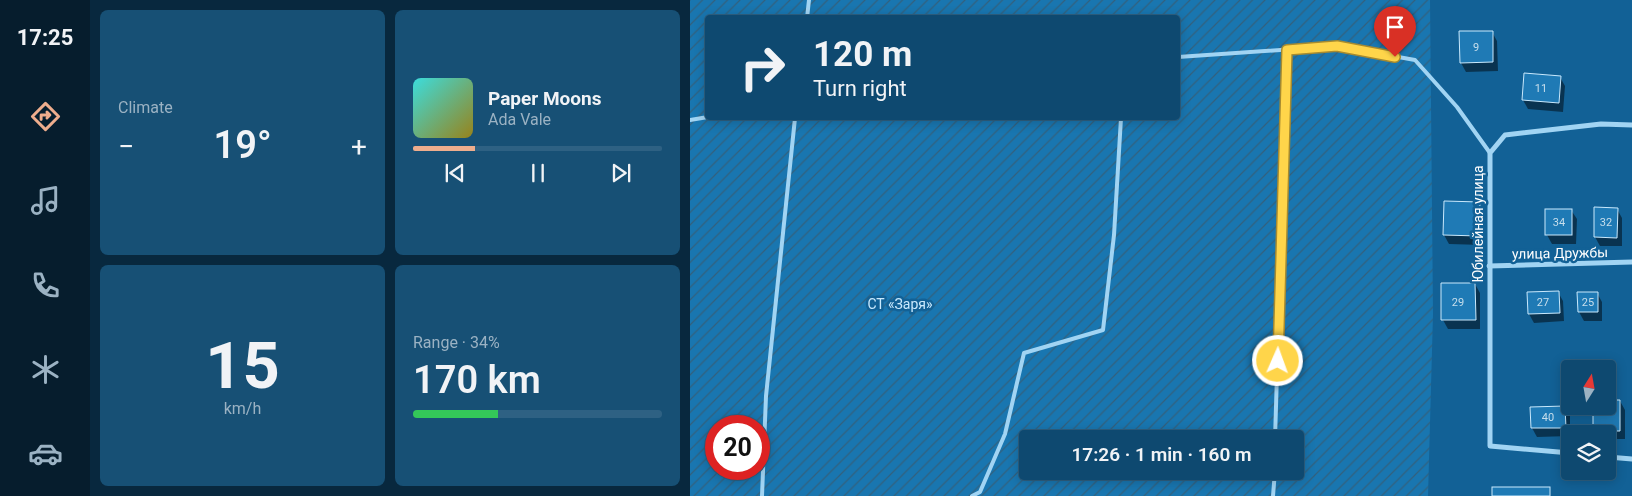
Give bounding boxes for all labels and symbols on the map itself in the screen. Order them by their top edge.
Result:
pin [1374,6,1416,57]
house number: 9 [1473,41,1479,54]
house number: 11 [1535,82,1547,95]
street label: Юбилейная улица [1470,165,1486,283]
house number: 34 [1553,216,1565,229]
house number: 32 [1600,216,1612,229]
street label: улица Дружбы [1512,244,1608,262]
park label: СТ «Заря» [867,296,933,312]
house number: 29 [1452,296,1464,309]
house number: 27 [1537,296,1549,309]
house number: 25 [1582,296,1594,309]
position arrow [1251,334,1303,386]
north arrow [1561,360,1616,415]
house number: 40 [1542,411,1554,424]
speed limit sign: 20 [705,415,770,480]

